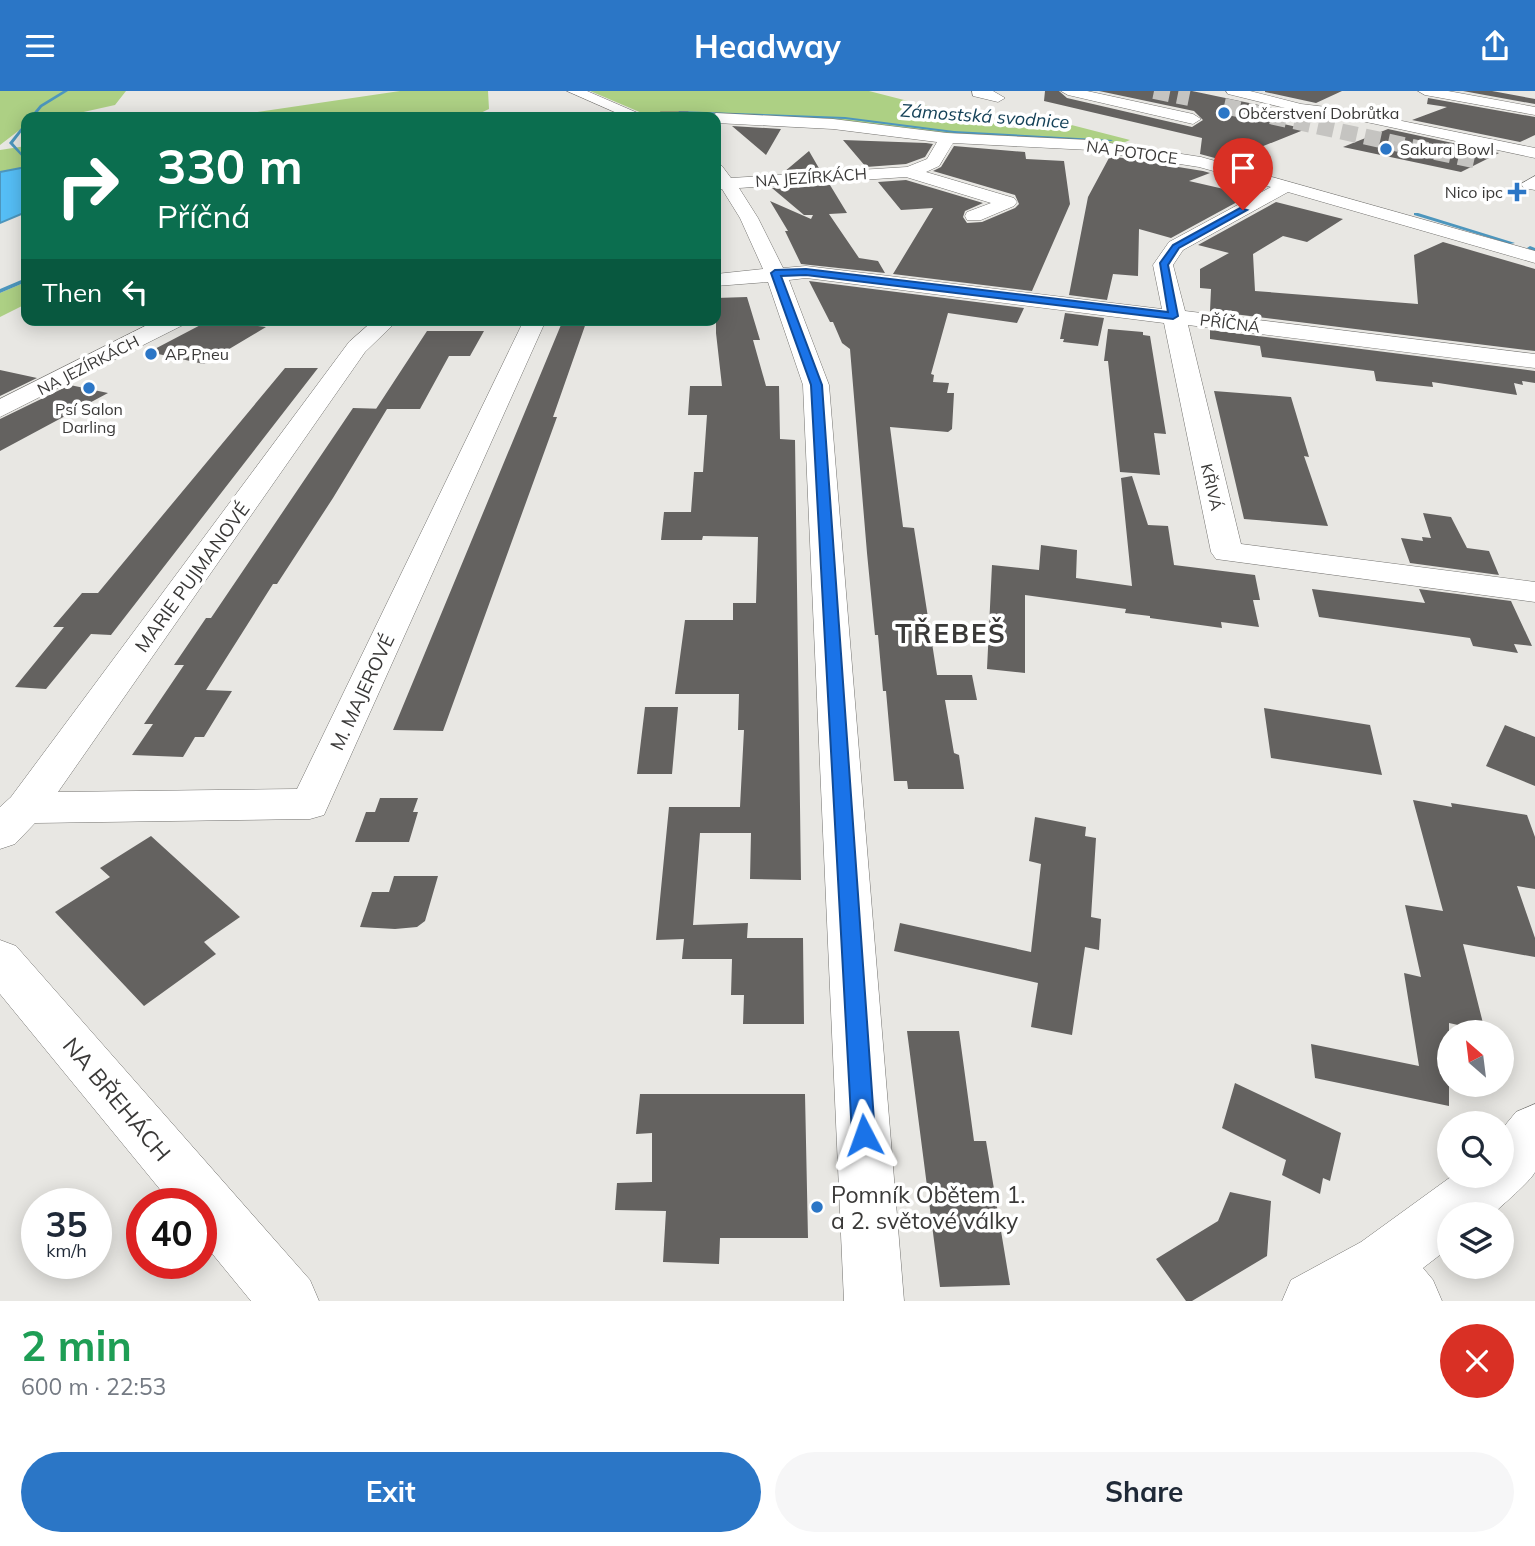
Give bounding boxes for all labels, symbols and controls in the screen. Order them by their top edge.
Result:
text: Headway [694,26,841,66]
icon: menu [21,27,59,65]
icon: share [1476,27,1514,65]
water label: Zámostská svodnice [900,99,1070,133]
place label: Občerstvení Dobrůtka [1238,103,1399,123]
marker: Občerstvení Dobrůtka [1216,105,1232,121]
text: 330 m [157,135,303,196]
street label: NA POTOCE [1085,136,1179,168]
pin [1213,138,1273,210]
place label: Sakura Bowl [1400,139,1494,159]
icon: right [42,140,133,231]
marker: Sakura Bowl [1378,141,1394,157]
icon: arrive [1224,149,1262,187]
street label: NA JEZÍRKÁCH [755,163,867,191]
place label: Nico ipc [1445,182,1503,202]
marker: Nico ipc [1509,184,1525,200]
text: Příčná [157,196,251,236]
icon: left [116,273,154,311]
text: Then [42,276,102,309]
street label: PŘÍČNÁ [1199,309,1261,337]
street label: NA JEZÍRKÁCH [34,331,142,399]
place label: AP Pneu [165,344,229,364]
marker: AP Pneu [143,346,159,362]
marker: Psí Salon Darling [81,380,97,396]
place label: Psí Salon Darling [55,399,123,437]
street label: KŘIVÁ [1197,462,1227,513]
street label: MARIE PUJMANOVÉ [129,497,255,657]
district label: TŘEBEŠ [895,617,1007,650]
street label: M. MAJEROVÉ [325,630,399,754]
north arrow [1437,1020,1514,1097]
map controls [1437,1020,1514,1279]
street label: NA BŘEHÁCH [57,1031,177,1167]
position arrow [827,1098,901,1172]
button: search [1437,1111,1514,1188]
place label: Pomník Obětem 1. a 2. světové války [831,1180,1026,1235]
speed limit sign: 40 [126,1188,217,1279]
marker: Pomník Obětem 1. a 2. světové války [809,1199,825,1215]
text: 35 [45,1202,88,1246]
button: layers [1437,1202,1514,1279]
text: km/h [46,1239,87,1262]
text: 2 min [21,1319,132,1372]
button: close [1440,1324,1514,1398]
text: 600 m · 22:53 [21,1372,166,1401]
button: Exit [21,1452,761,1532]
button: Share [775,1452,1514,1532]

